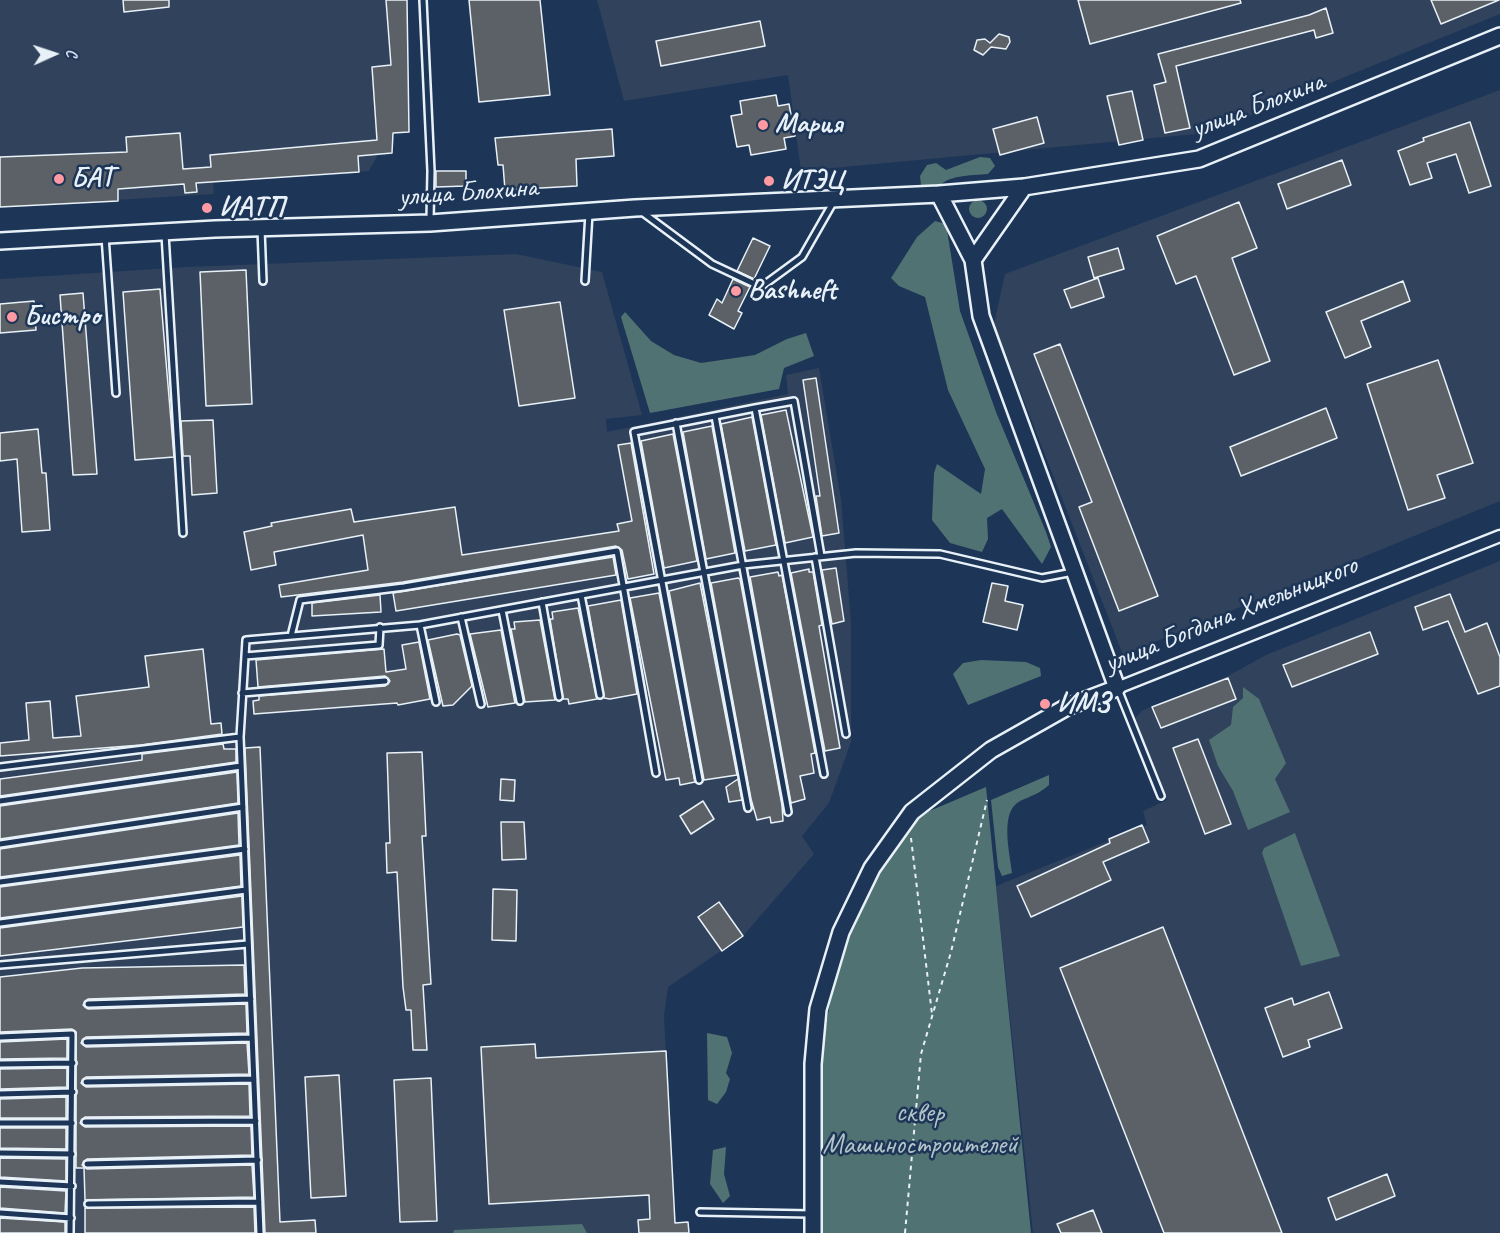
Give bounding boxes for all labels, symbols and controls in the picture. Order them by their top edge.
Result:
north arrow [24,24,84,84]
text: С [62,49,82,57]
street label: улица Блохина [1187,65,1329,147]
place label: Мария [775,108,843,142]
marker: Мария [756,118,770,132]
place label: БАТ [71,162,114,196]
place label: ИТЭЦ [781,164,844,198]
street label: улица Блохина [397,171,539,215]
marker: БАТ [52,172,66,186]
marker: ИТЭЦ [762,174,776,188]
place label: ИАТП [219,191,284,225]
marker: ИАТП [200,201,214,215]
place label: Bashneft [748,274,836,308]
marker: Bashneft [729,284,743,298]
place label: Бистро [24,300,100,334]
marker: Бистро [5,310,19,324]
street label: улица Богдана Хмельницкого [1100,549,1362,681]
place label: ИМЗ [1057,687,1110,721]
marker: ИМЗ [1038,697,1052,711]
park label: сквер Машиностроителей [822,1097,1018,1163]

